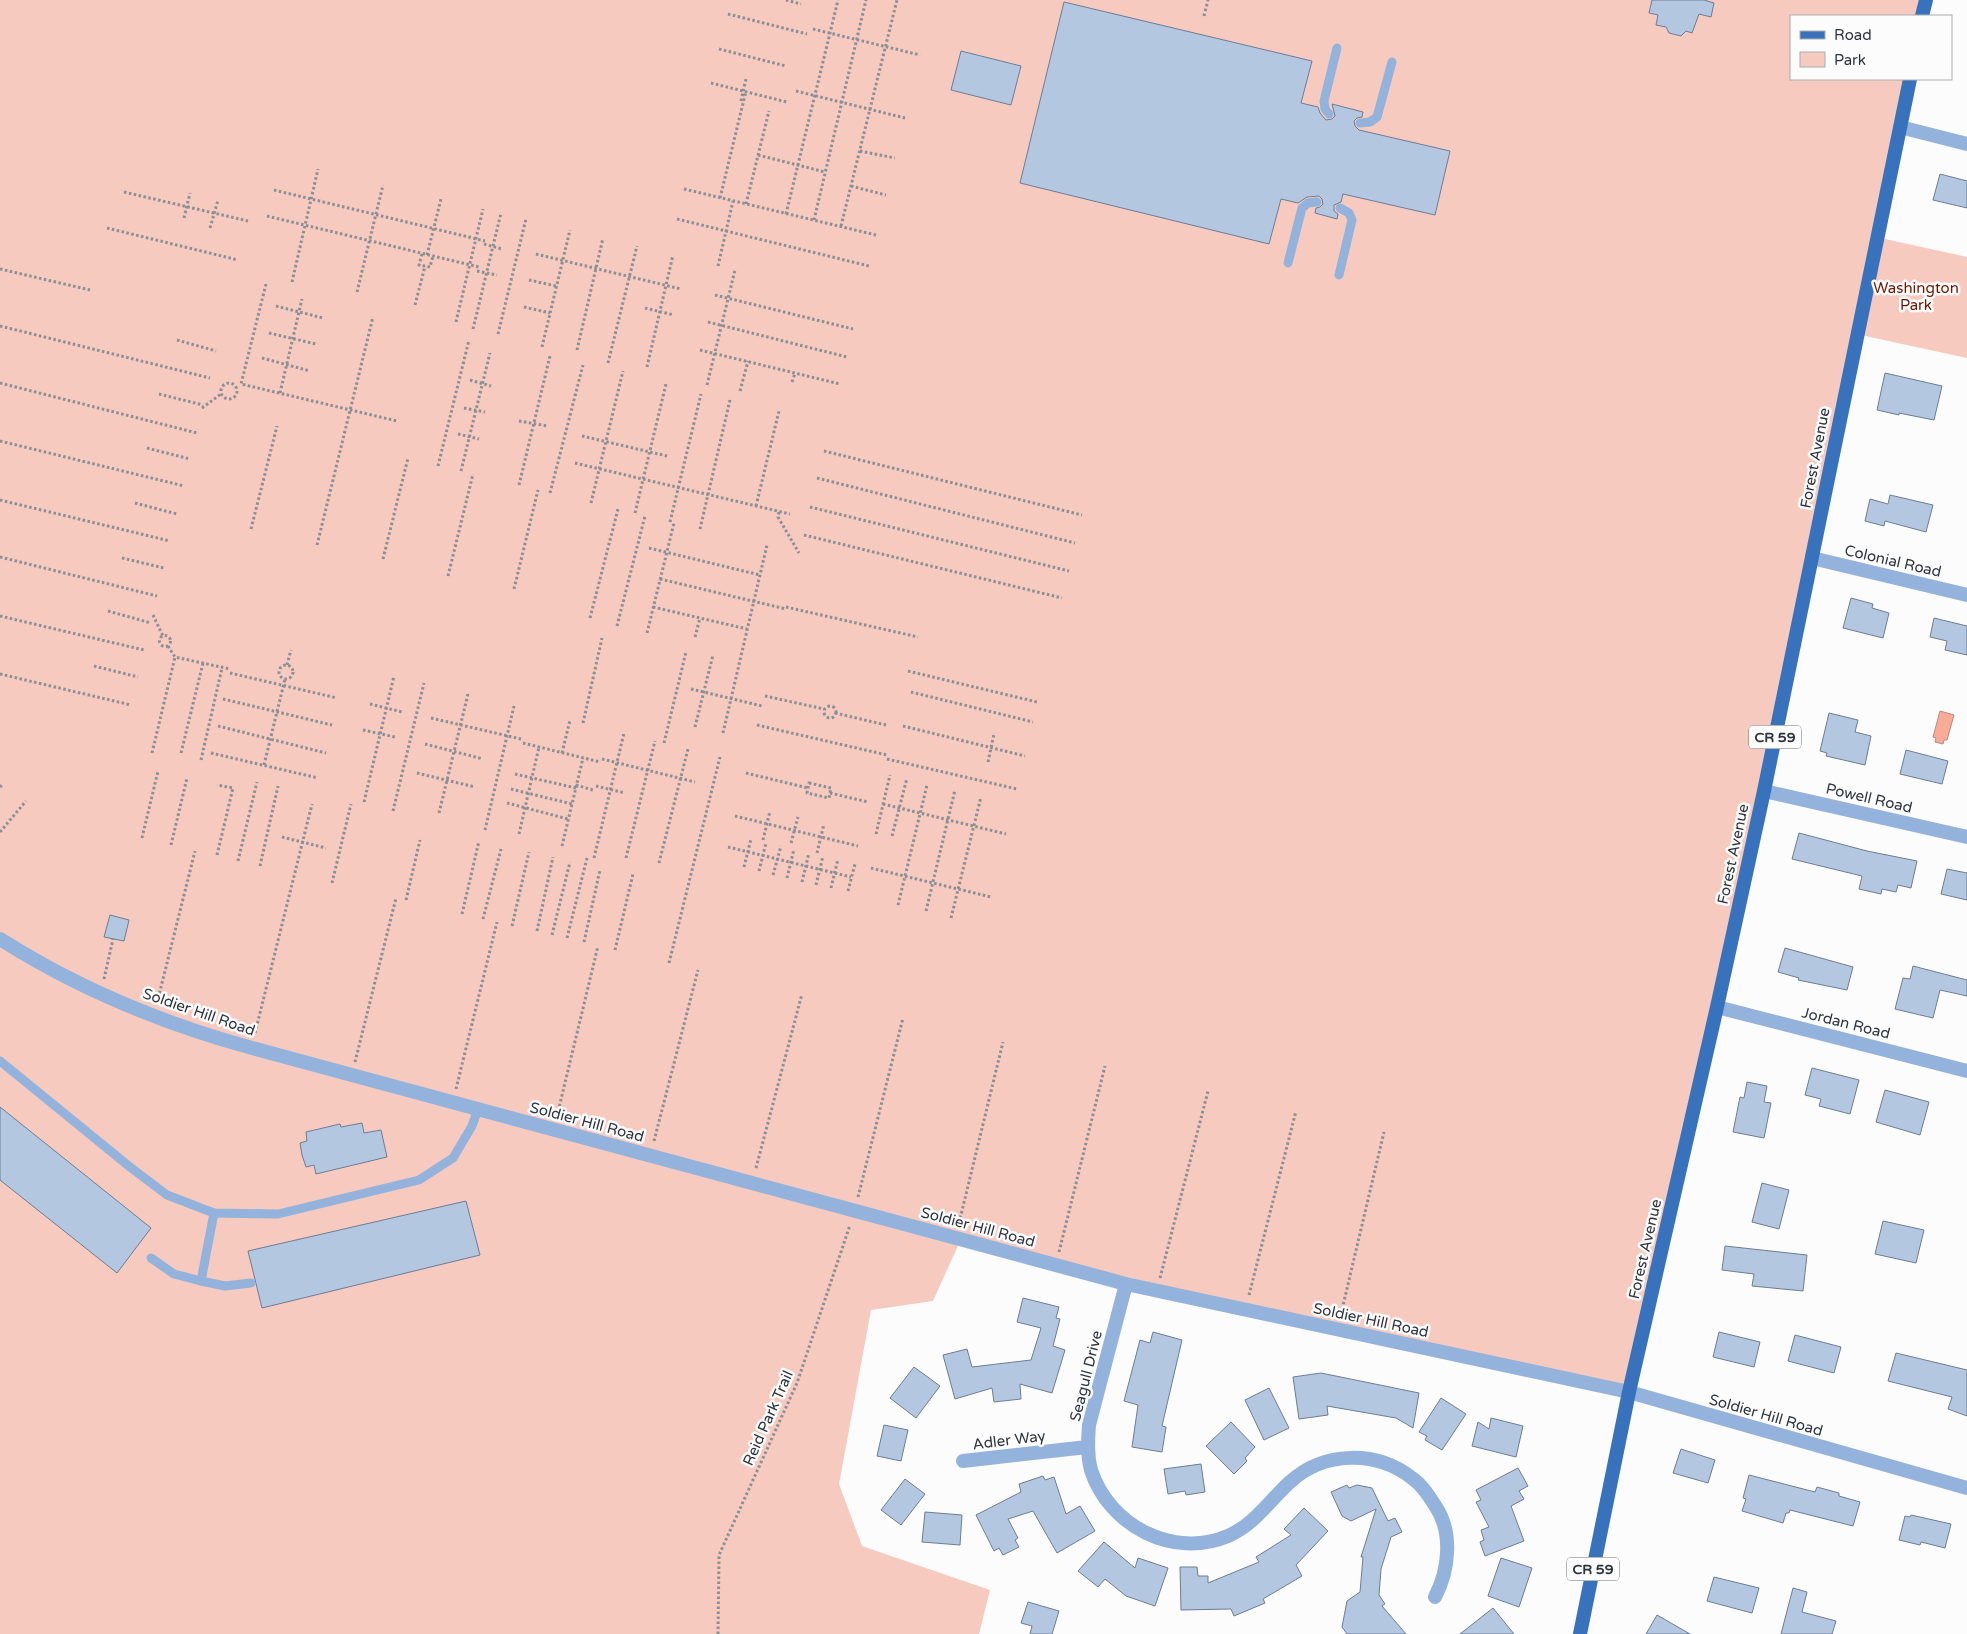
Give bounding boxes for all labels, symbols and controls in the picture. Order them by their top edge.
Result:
legend [1790,15,1952,80]
text: Road [1834,26,1872,44]
text: Park [1834,51,1866,69]
park label: Washington Park [1873,279,1959,314]
street label: Forest Avenue [1796,406,1834,510]
street label: Colonial Road [1843,541,1943,581]
road number: CR 59 [1749,726,1801,749]
street label: Powell Road [1824,779,1914,817]
street label: Forest Avenue [1714,802,1752,906]
street label: Soldier Hill Road [141,984,257,1040]
street label: Jordan Road [1800,1003,1892,1043]
street label: Soldier Hill Road [528,1098,646,1146]
street label: Forest Avenue [1625,1197,1665,1301]
street label: Soldier Hill Road [919,1203,1037,1251]
street label: Soldier Hill Road [1312,1299,1430,1341]
street label: Seagull Drive [1066,1329,1106,1423]
street label: Reid Park Trail [739,1368,797,1468]
street label: Soldier Hill Road [1707,1390,1825,1440]
street label: Adler Way [972,1427,1046,1453]
road number: CR 59 [1567,1558,1619,1580]

